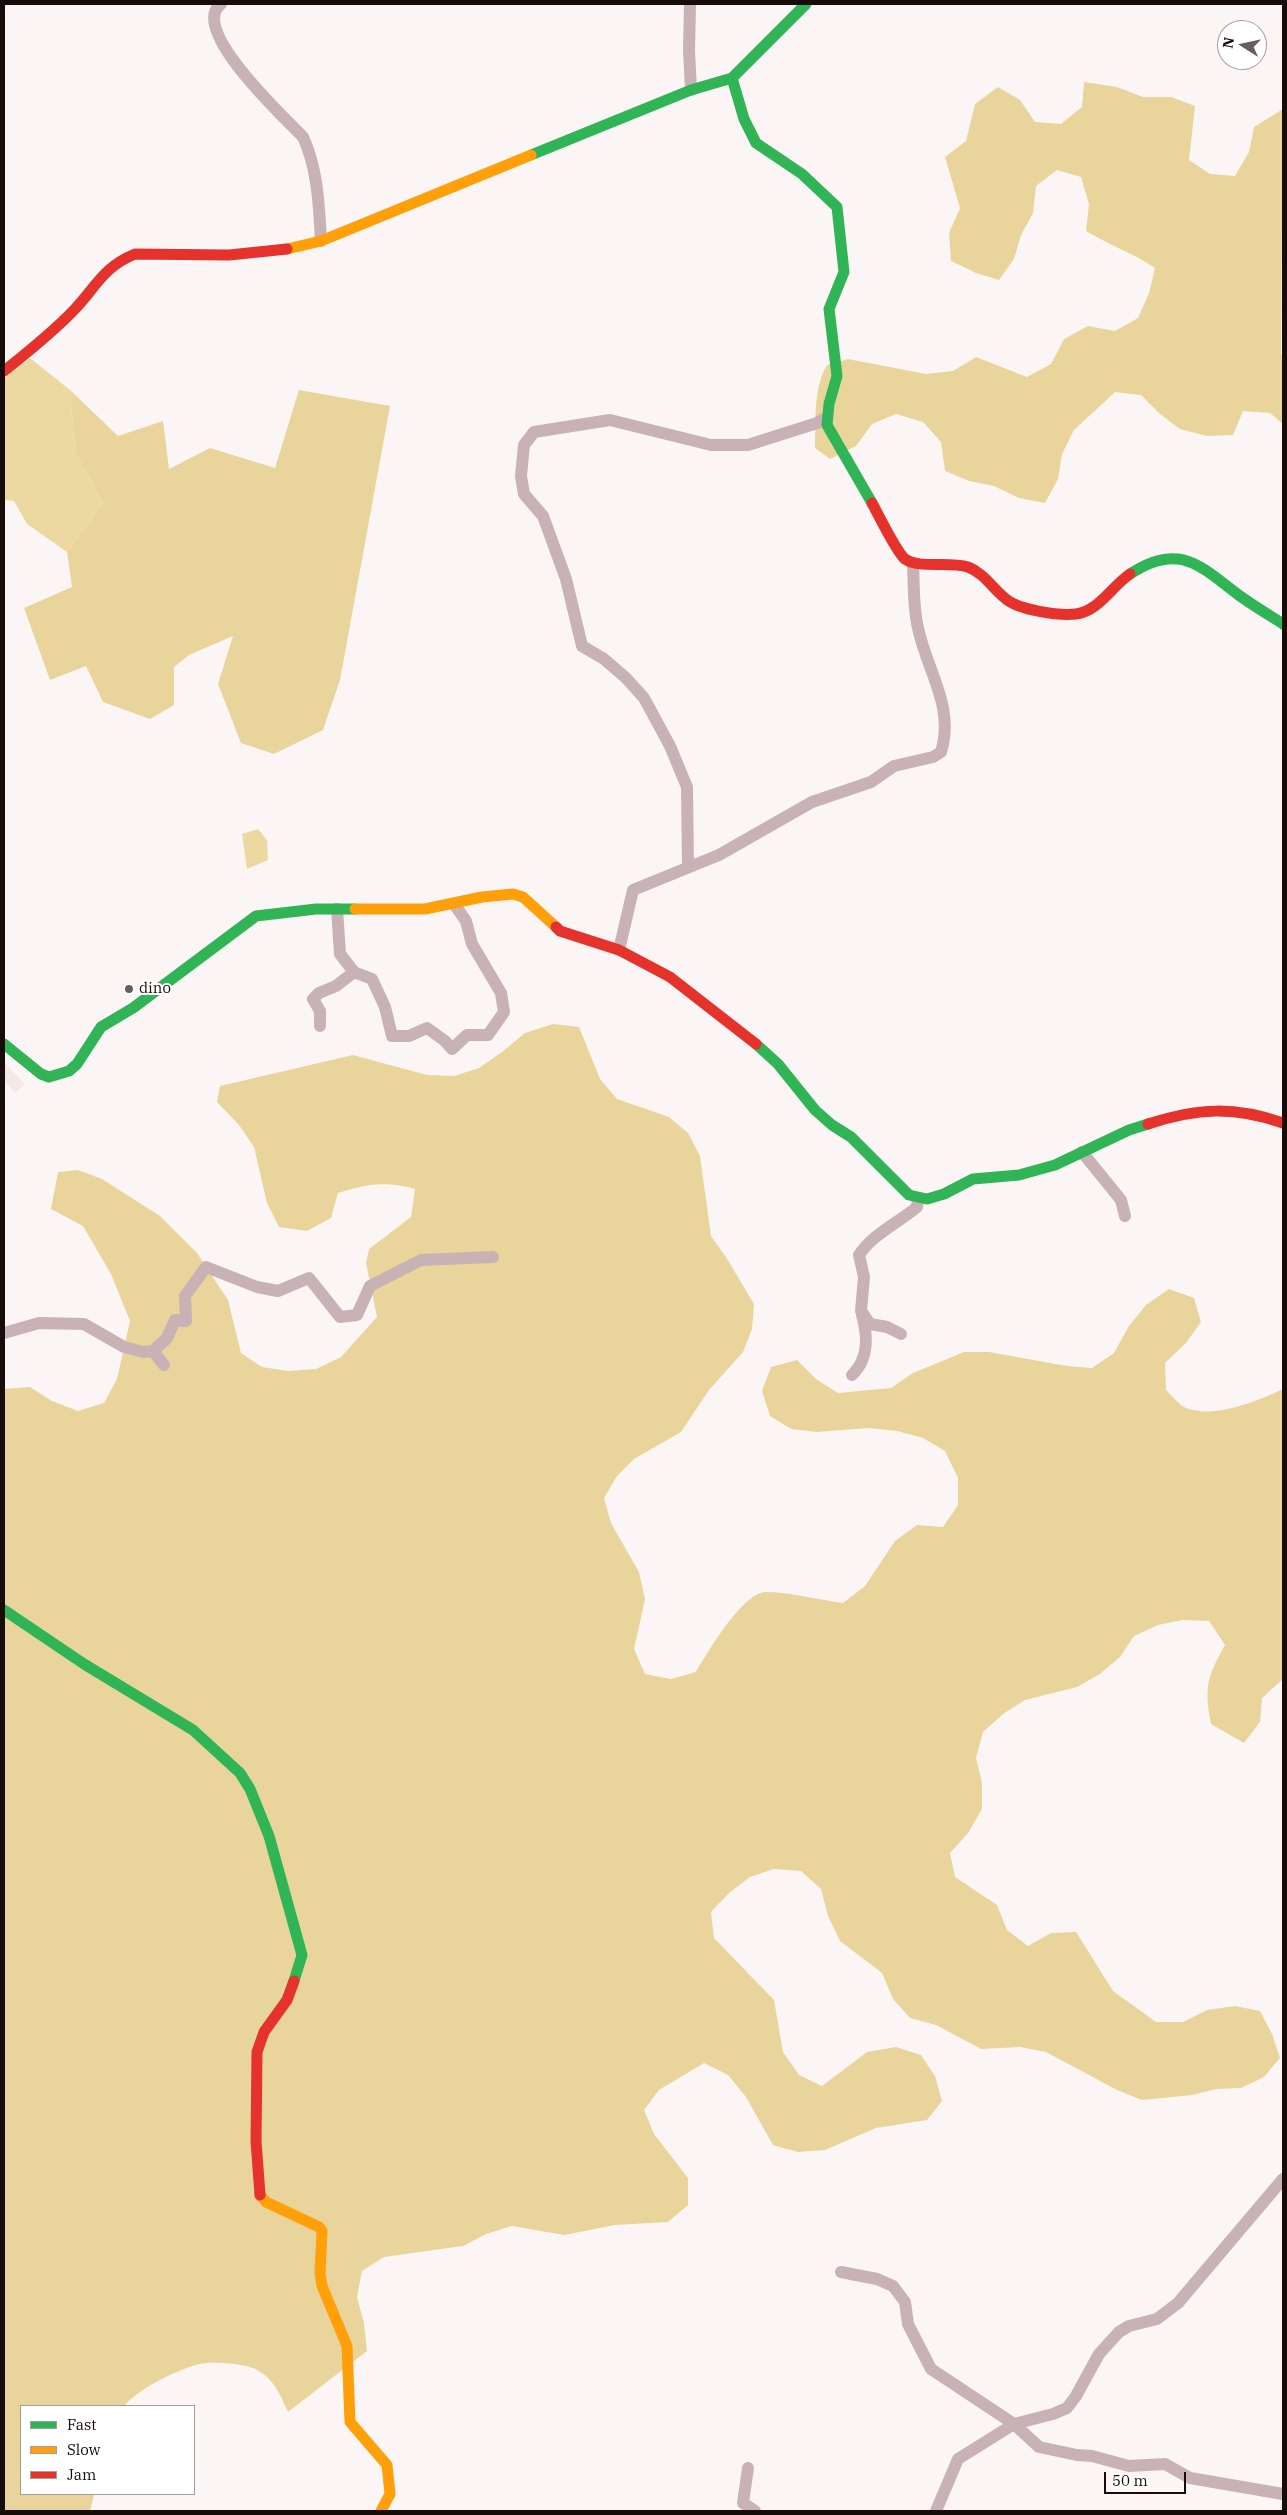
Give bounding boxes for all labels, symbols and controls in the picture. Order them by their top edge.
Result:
north arrow [1217,20,1267,70]
text: N [1218,36,1238,50]
place label: dino [139,980,171,998]
marker: dino [123,983,135,995]
legend [20,2405,195,2495]
text: Fast [67,2415,97,2434]
text: Slow [67,2440,100,2459]
scale bar [1107,2462,1190,2494]
text: Jam [67,2465,96,2484]
text: 50 m [1112,2471,1148,2490]

